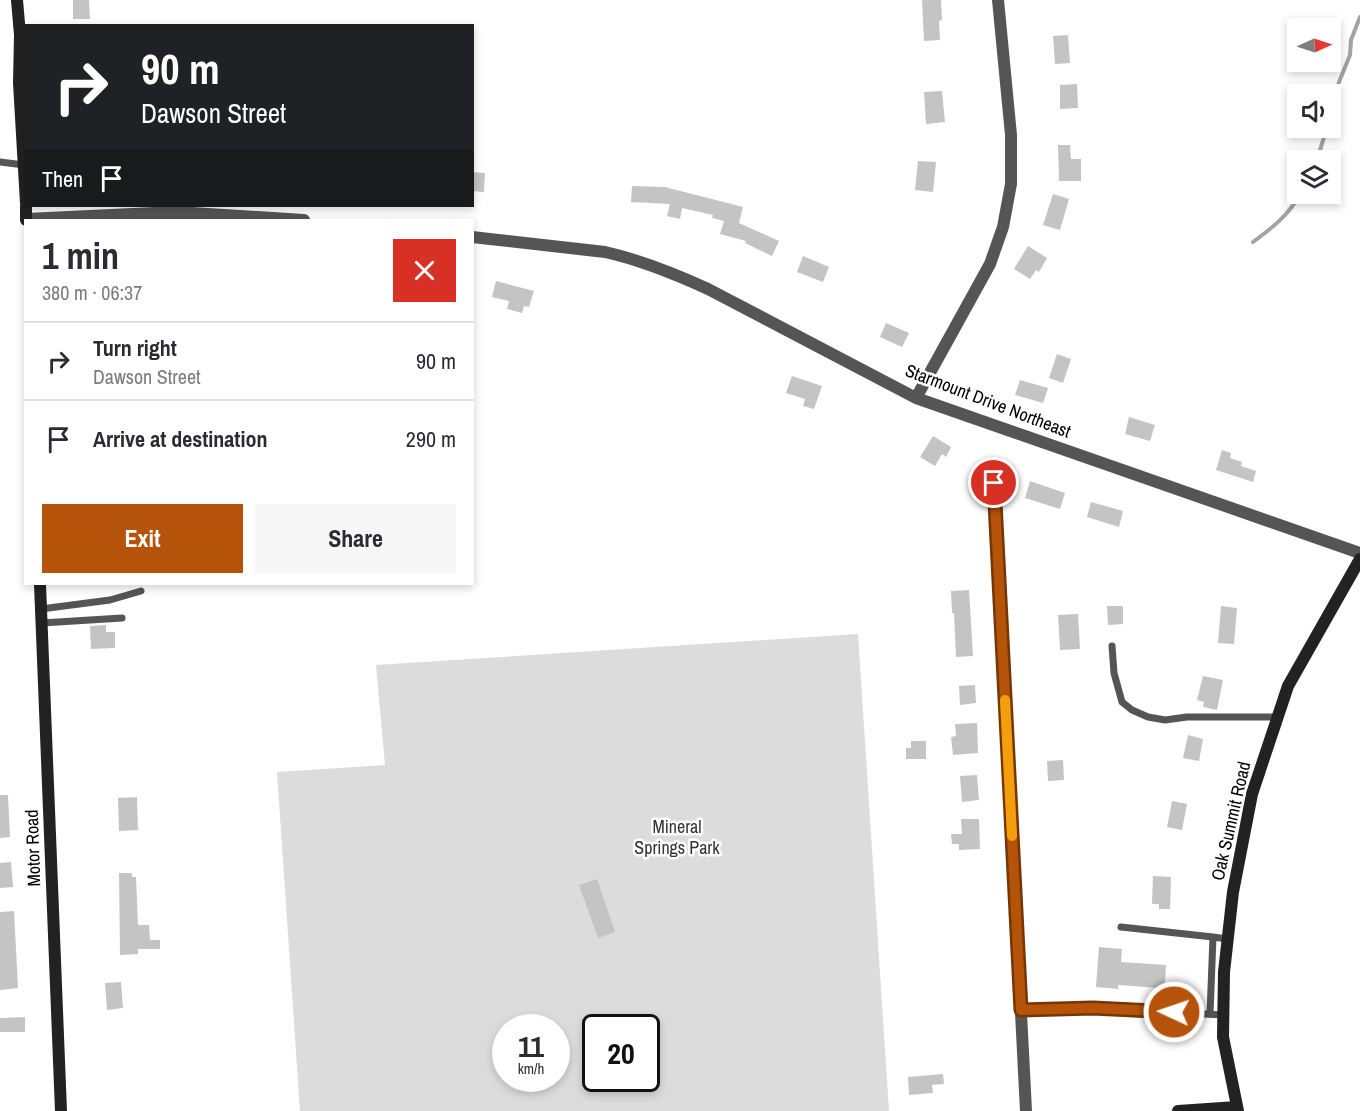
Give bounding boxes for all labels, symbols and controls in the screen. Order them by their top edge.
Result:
north arrow [1287,18,1341,72]
map controls [1287,18,1341,204]
text: 90 m [141,41,220,97]
icon: right [42,48,120,126]
button: sound [1287,84,1341,138]
text: Dawson Street [141,95,286,131]
button: layers [1287,150,1341,204]
icon: arrive [95,162,128,195]
text: Then [42,164,83,194]
text: 1 min [42,232,119,280]
button: close [393,239,456,302]
text: 380 m · 06:37 [42,279,142,306]
text: Turn right [93,333,177,363]
icon: right [42,345,75,378]
text: 90 m [416,346,456,376]
street label: Starmount Drive Northeast [902,357,1075,444]
text: Dawson Street [93,363,201,390]
icon: arrive [42,423,75,456]
text: Arrive at destination [93,424,267,454]
text: 290 m [406,424,456,454]
pin [968,457,1019,508]
icon: arrive [977,466,1010,499]
button: Exit [42,504,243,573]
button: Share [255,504,456,573]
street label: Oak Summit Road [1205,759,1256,883]
street label: Motor Road [19,809,46,887]
park label: Mineral Springs Park [634,814,720,860]
position arrow [1142,980,1206,1044]
speed limit sign: 20 [582,1014,660,1092]
text: 11 [518,1026,544,1066]
text: km/h [518,1058,544,1079]

